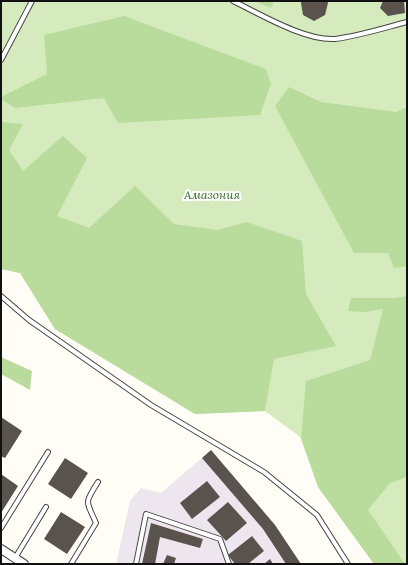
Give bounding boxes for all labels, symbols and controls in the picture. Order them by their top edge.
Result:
park label: Амазония [184,189,240,203]

